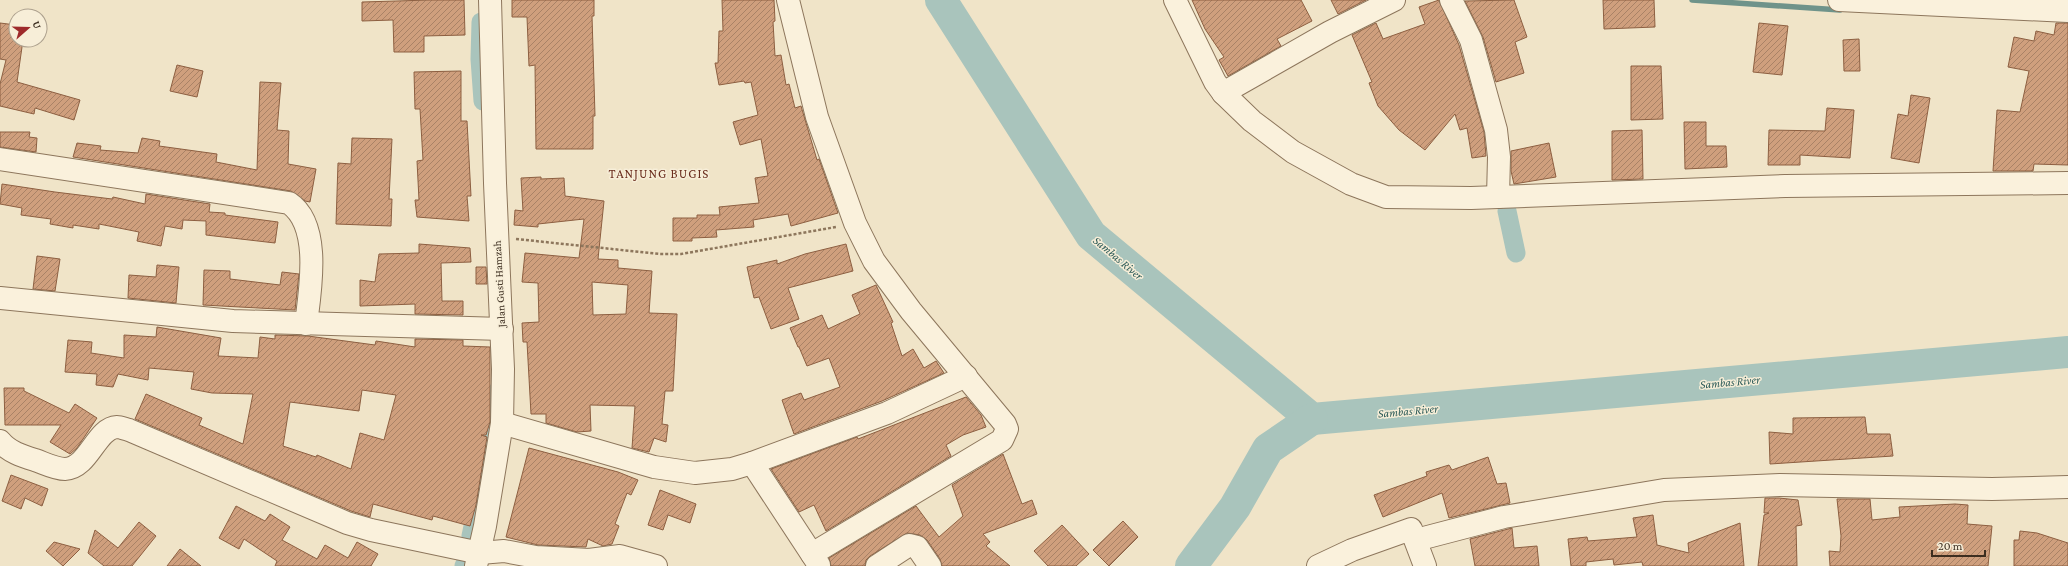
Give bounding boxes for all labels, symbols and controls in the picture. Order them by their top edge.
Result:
north arrow [8,8,48,48]
text: U [30,19,44,31]
district label: TANJUNG BUGIS [609,166,709,181]
water label: Sambas River [1090,233,1146,283]
street label: Jalan Gusti Hamzah [491,240,508,329]
water label: Sambas River [1699,372,1762,392]
water label: Sambas River [1377,401,1440,421]
scale bar [1932,532,1985,558]
text: 20 m [1938,539,1963,553]

